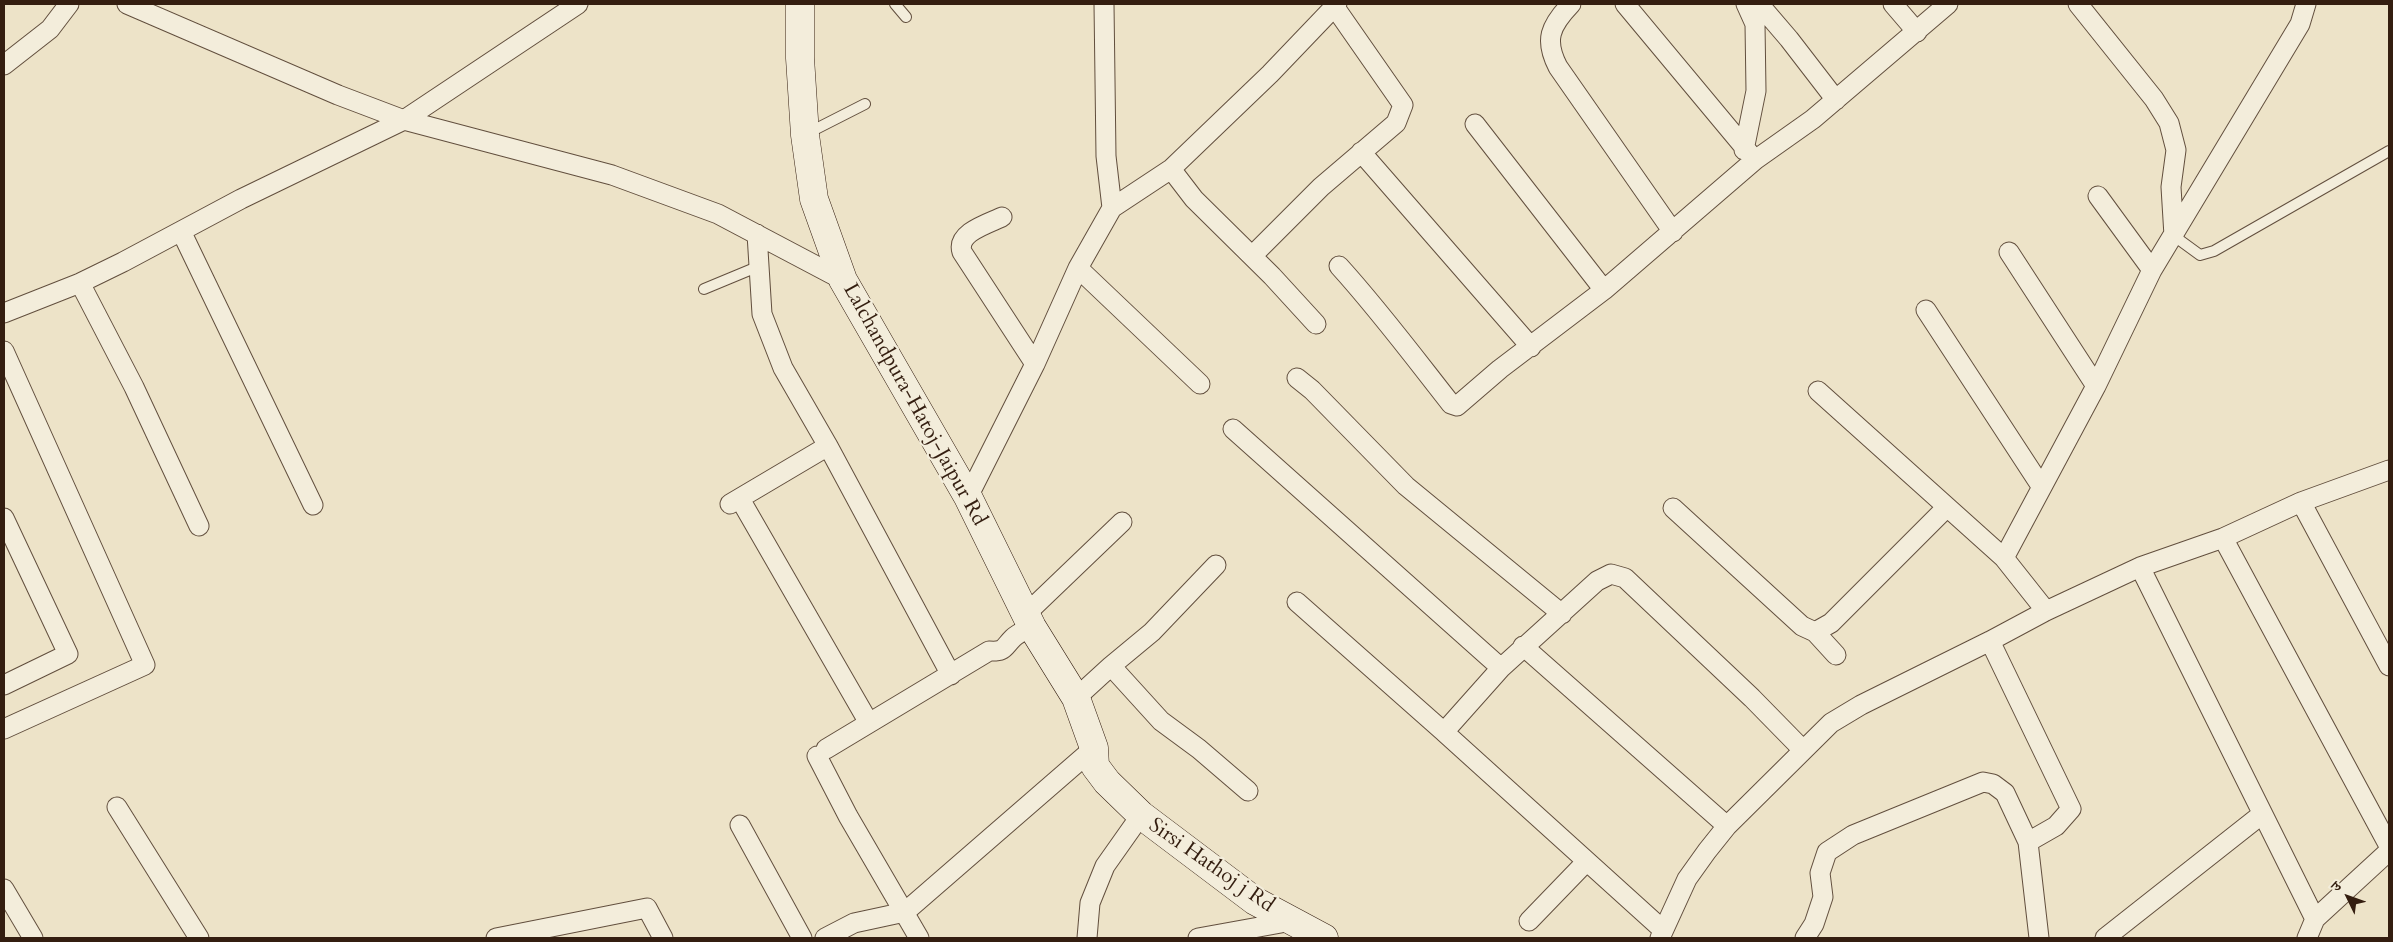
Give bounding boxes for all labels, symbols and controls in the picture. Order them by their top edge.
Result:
street label: Lalchandpura-Hatoj-Jaipur Rd [837,280,991,530]
street label: Sirsi Hathoj j Rd [1143,813,1279,919]
north arrow [2323,872,2373,922]
text: उ [2327,878,2346,896]

